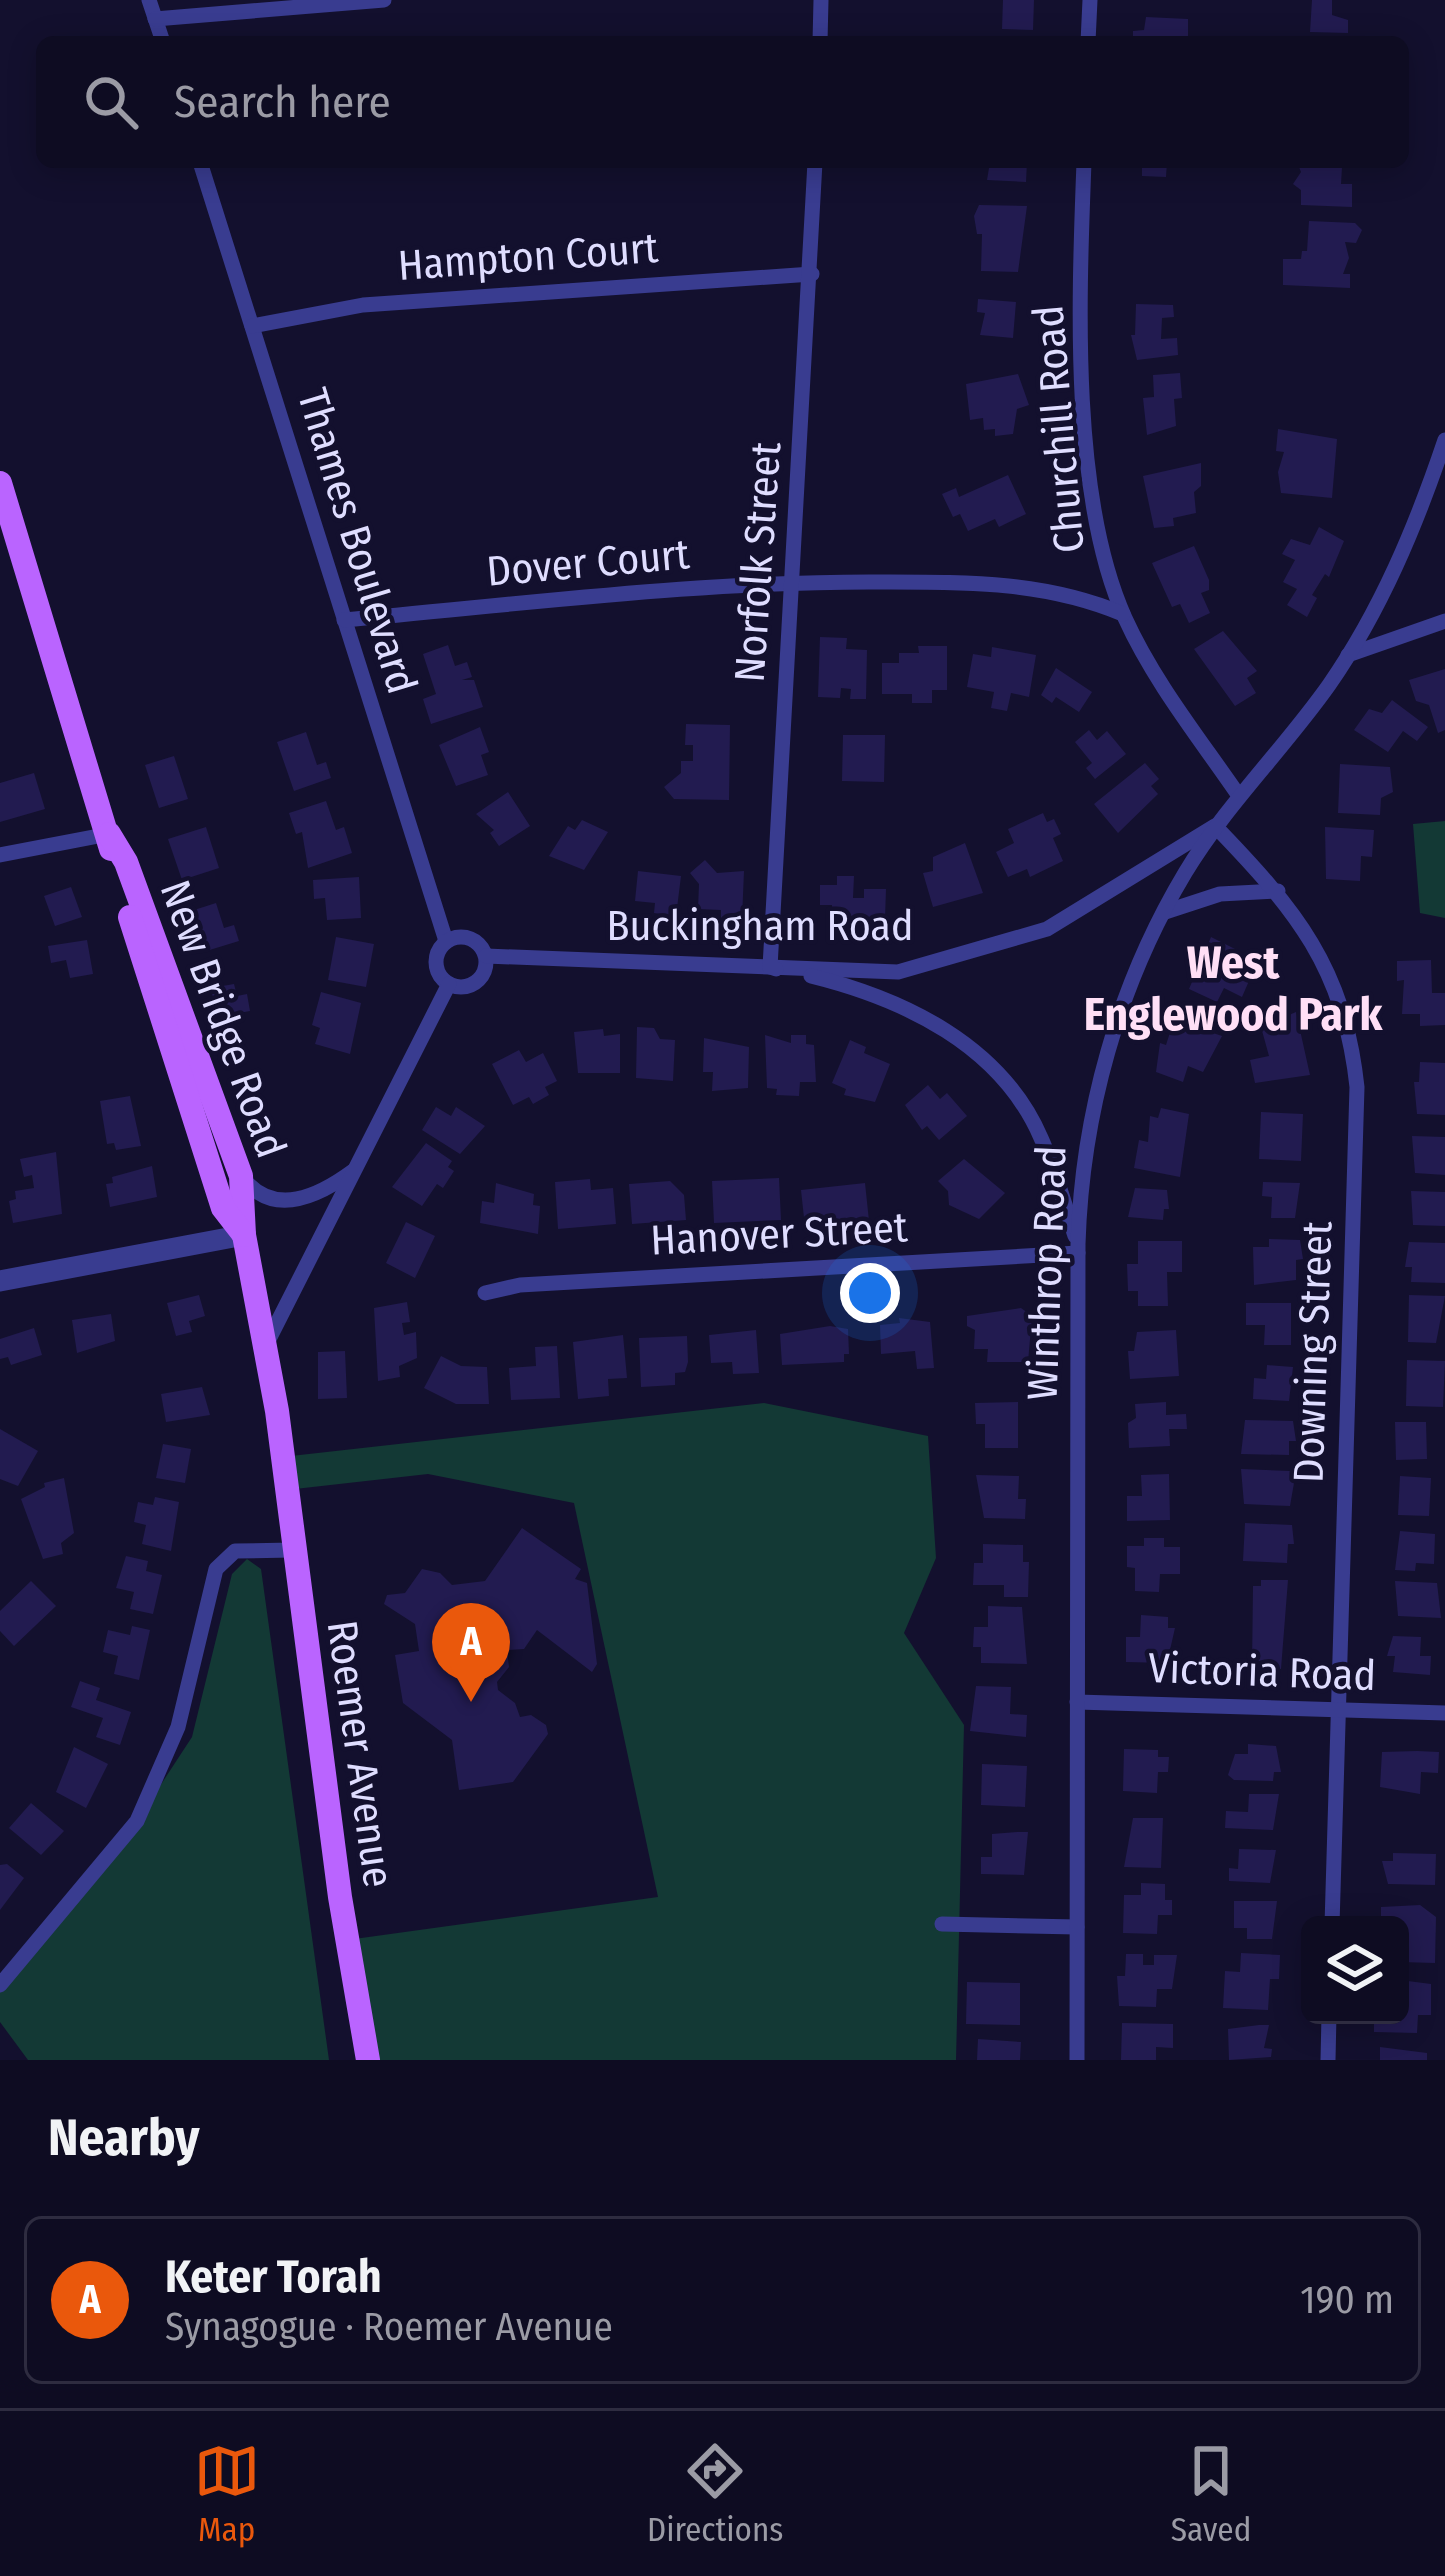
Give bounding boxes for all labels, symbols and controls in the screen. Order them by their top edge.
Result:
search box [36,36,1409,168]
icon: search [78,69,144,135]
text: Search here [174,75,391,129]
street label: Hampton Court [396,223,660,291]
street label: Churchill Road [1023,303,1095,555]
street label: Thames Boulevard [287,383,427,699]
street label: Norfolk Street [725,440,791,684]
street label: Dover Court [485,529,692,597]
street label: New Bridge Road [150,874,296,1164]
street label: Buckingham Road [607,901,913,951]
district label: West Englewood Park [1084,936,1383,1042]
street label: Winthrop Road [1018,1145,1076,1401]
street label: Hanover Street [649,1202,909,1266]
street label: Downing Street [1283,1220,1343,1484]
your location [840,1263,900,1323]
pin: A [432,1603,510,1702]
street label: Roemer Avenue [317,1617,403,1891]
street label: Victoria Road [1147,1643,1377,1701]
map controls [1301,1916,1409,2024]
button: layers [1301,1916,1409,2024]
text: Nearby [48,2107,200,2169]
text: Keter Torah [165,2250,382,2304]
text: A [79,2277,101,2323]
text: 190 m [1300,2277,1394,2323]
text: Synagogue · Roemer Avenue [165,2304,613,2350]
tab: Map [194,2438,260,2550]
tab: Directions [647,2438,783,2550]
tab: Saved [1171,2438,1251,2550]

